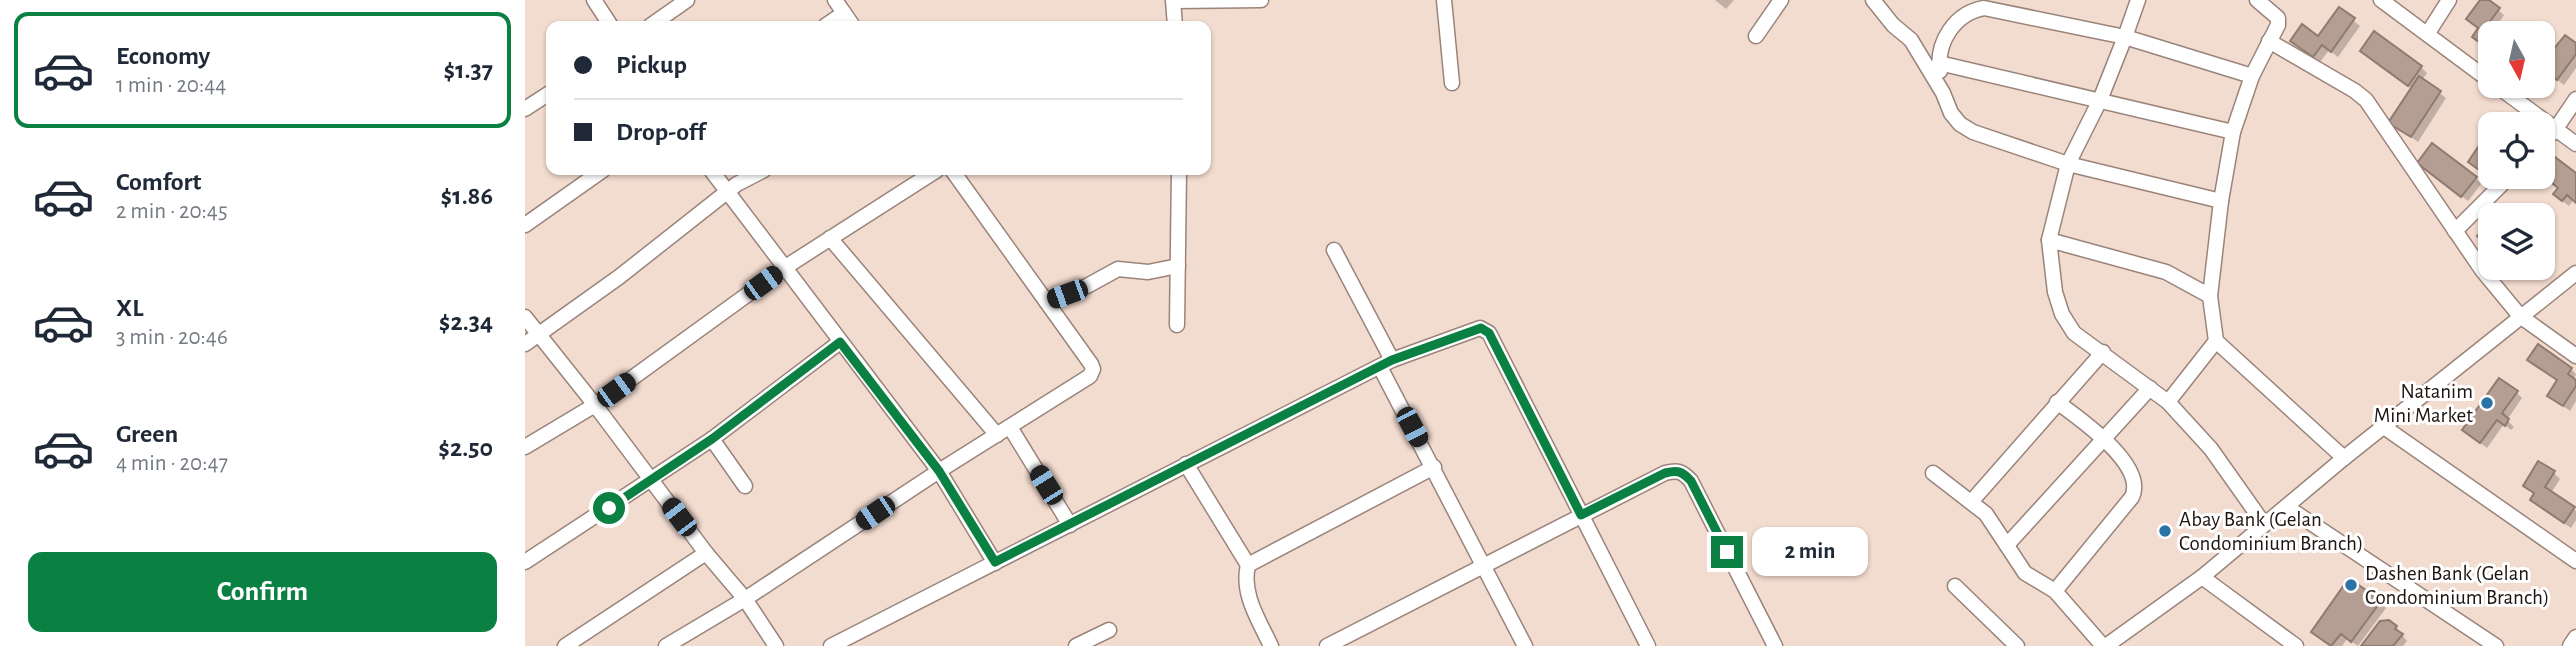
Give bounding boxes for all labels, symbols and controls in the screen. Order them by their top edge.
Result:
north arrow [2478,21,2555,98]
map controls [2478,21,2555,280]
icon: car [32,39,95,102]
text: Economy [116,43,210,69]
text: Pickup [616,52,687,78]
text: $1.37 [444,57,493,83]
text: 1 min · 20:44 [116,74,226,97]
button: locate [2478,112,2555,189]
text: Drop-off [616,119,705,145]
icon: car [32,165,95,228]
text: Comfort [116,169,201,195]
text: $1.86 [441,183,493,209]
text: 2 min · 20:45 [116,200,228,223]
button: layers [2478,203,2555,280]
car [740,262,787,304]
car [1044,277,1091,311]
icon: car [32,291,95,354]
text: XL [116,295,143,321]
text: $2.34 [439,309,493,335]
text: 3 min · 20:46 [116,326,228,349]
car [593,369,640,411]
place label: Natanim Mini Market [2374,381,2473,426]
marker: Natanim Mini Market [2479,395,2495,411]
car [1393,404,1432,450]
icon: car [32,417,95,480]
text: Green [116,421,178,447]
text: $2.50 [438,435,493,461]
text: 4 min · 20:47 [116,452,228,475]
car [1026,462,1067,508]
route start [593,492,625,524]
car [852,493,899,533]
car [658,494,701,540]
place label: Abay Bank (Gelan Condominium Branch) [2179,509,2363,554]
marker: Abay Bank (Gelan Condominium Branch) [2157,523,2173,539]
callout: 2 min [1751,528,1867,576]
route end [1711,536,1743,568]
text: 2 min [1784,540,1836,563]
button: Confirm [28,552,497,632]
place label: Dashen Bank (Gelan Condominium Branch) [2365,563,2549,608]
marker: Dashen Bank (Gelan Condominium Branch) [2343,577,2359,593]

